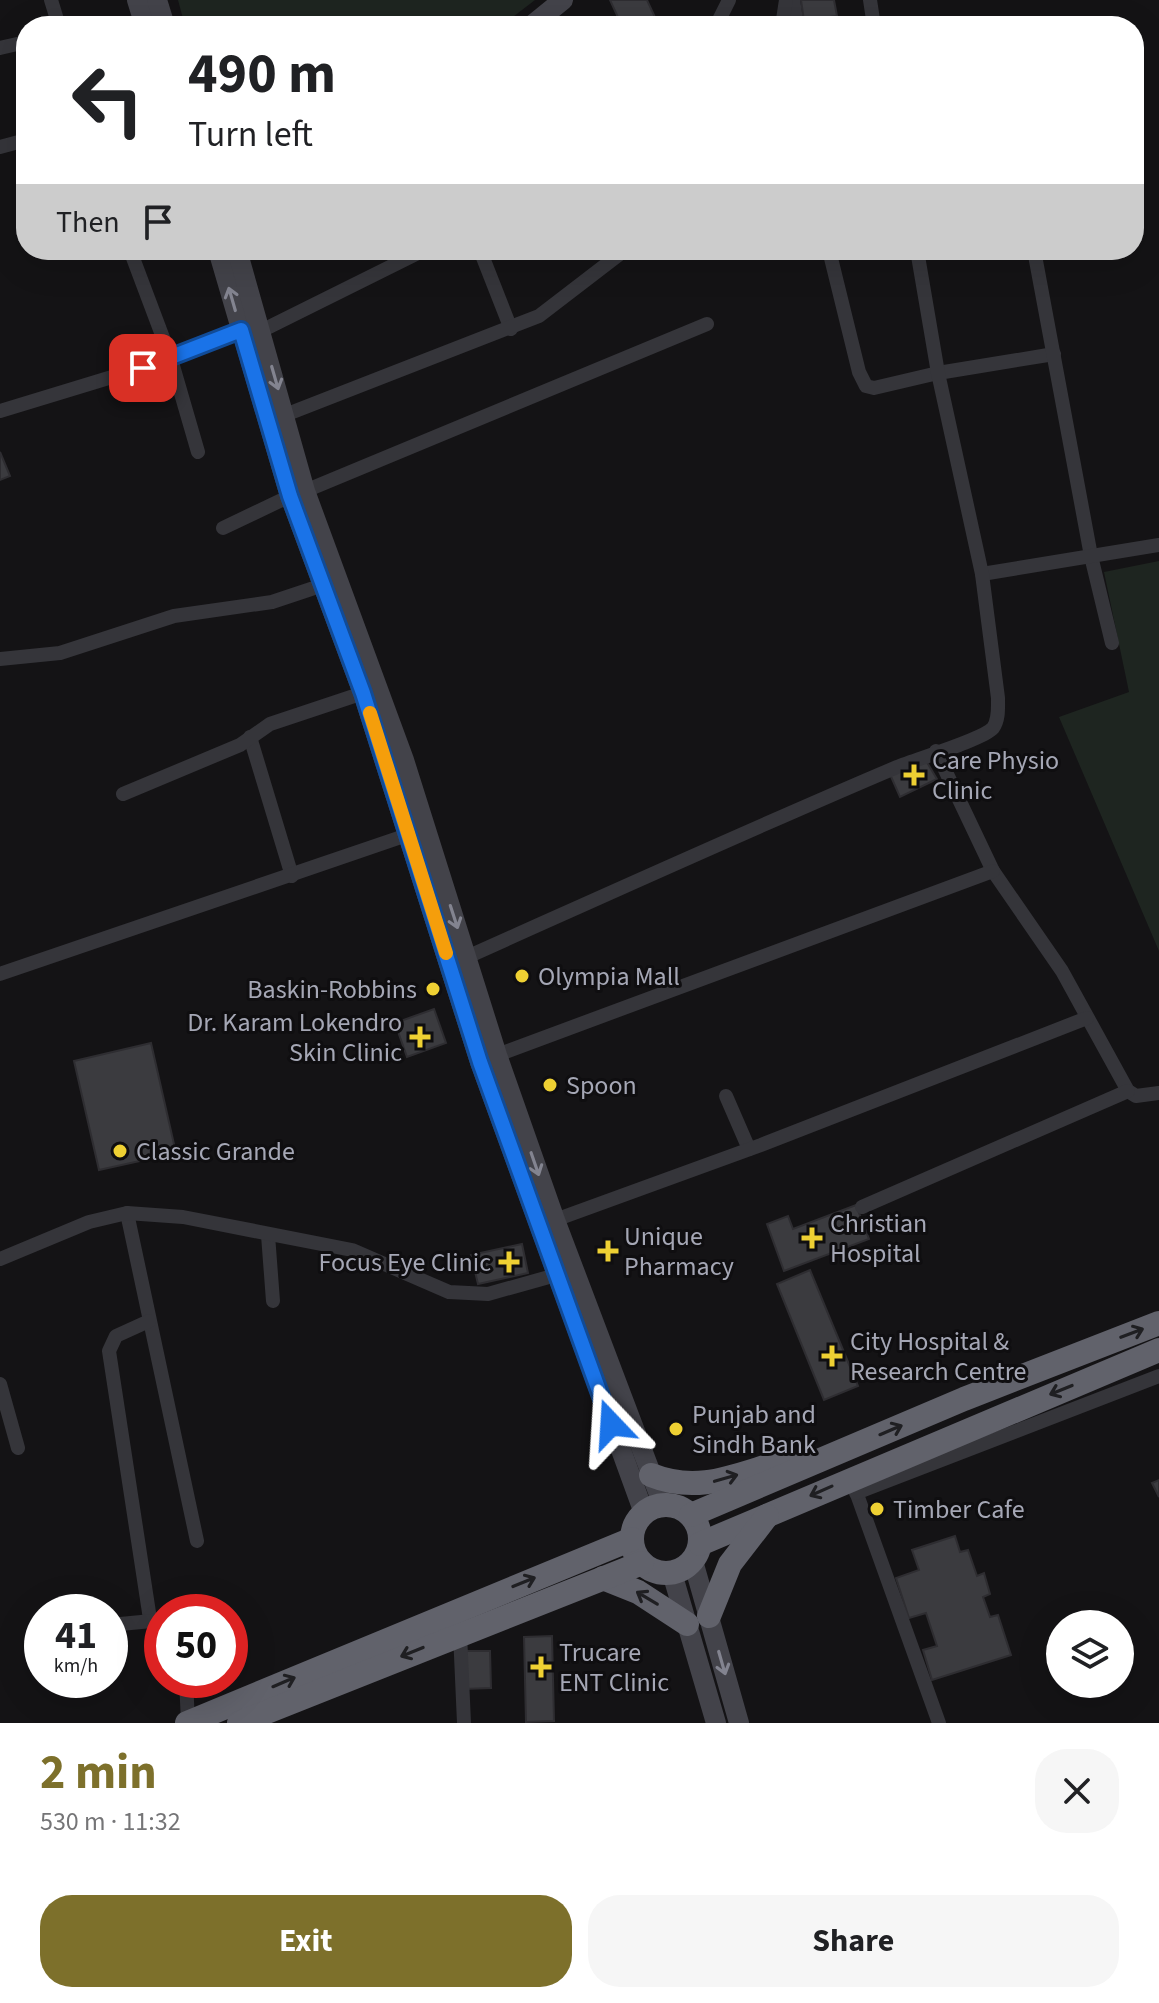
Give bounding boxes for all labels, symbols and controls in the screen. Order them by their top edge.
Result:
text: 490 m [188,35,336,114]
icon: left [56,48,160,152]
text: Turn left [188,109,313,160]
icon: arrive [136,200,180,244]
text: Then [56,201,120,244]
one-way arrow [224,287,239,313]
pin [109,334,177,402]
icon: arrive [121,346,165,390]
one-way arrow [268,365,283,391]
place label: Care Physio Clinic [932,742,1059,809]
marker: Care Physio Clinic [903,764,925,786]
one-way arrow [448,904,463,929]
place label: Olympia Mall [538,958,680,995]
marker: Olympia Mall [513,967,531,985]
place label: Baskin-Robbins [247,971,417,1008]
marker: Baskin-Robbins [424,980,442,998]
place label: Dr. Karam Lokendro Skin Clinic [187,1004,402,1071]
marker: Dr. Karam Lokendro Skin Clinic [409,1026,431,1048]
place label: Spoon [566,1067,637,1104]
marker: Spoon [541,1076,559,1094]
place label: Classic Grande [136,1133,295,1170]
marker: Classic Grande [111,1142,129,1160]
one-way arrow [529,1151,544,1176]
place label: Christian Hospital [830,1205,927,1272]
place label: Unique Pharmacy [624,1218,734,1285]
marker: Christian Hospital [801,1227,823,1249]
marker: Unique Pharmacy [599,1242,617,1260]
place label: Focus Eye Clinic [318,1244,491,1281]
marker: Focus Eye Clinic [498,1251,520,1273]
place label: City Hospital & Research Centre [850,1323,1026,1390]
one-way arrow [1120,1325,1144,1339]
marker: City Hospital & Research Centre [821,1345,843,1367]
position arrow [569,1382,653,1466]
one-way arrow [1049,1383,1074,1398]
place label: Punjab and Sindh Bank [692,1396,816,1463]
marker: Punjab and Sindh Bank [667,1420,685,1438]
one-way arrow [878,1421,903,1436]
one-way arrow [713,1469,739,1484]
one-way arrow [810,1484,834,1499]
place label: Timber Cafe [893,1491,1025,1528]
marker: Timber Cafe [868,1500,886,1518]
one-way arrow [511,1574,536,1588]
one-way arrow [636,1590,659,1606]
speed limit sign: 50 [144,1594,248,1698]
text: 41 [55,1607,97,1664]
map controls [1046,1610,1134,1698]
button: layers [1046,1610,1134,1698]
place label: Trucare ENT Clinic [559,1634,669,1701]
one-way arrow [400,1646,425,1660]
one-way arrow [716,1649,731,1675]
text: km/h [54,1652,98,1680]
marker: Trucare ENT Clinic [530,1656,552,1678]
one-way arrow [271,1673,296,1688]
text: 2 min [40,1739,157,1807]
button: close [1035,1749,1119,1833]
text: 530 m · 11:32 [40,1803,181,1840]
button: Exit [40,1895,572,1987]
button: Share [588,1895,1119,1987]

